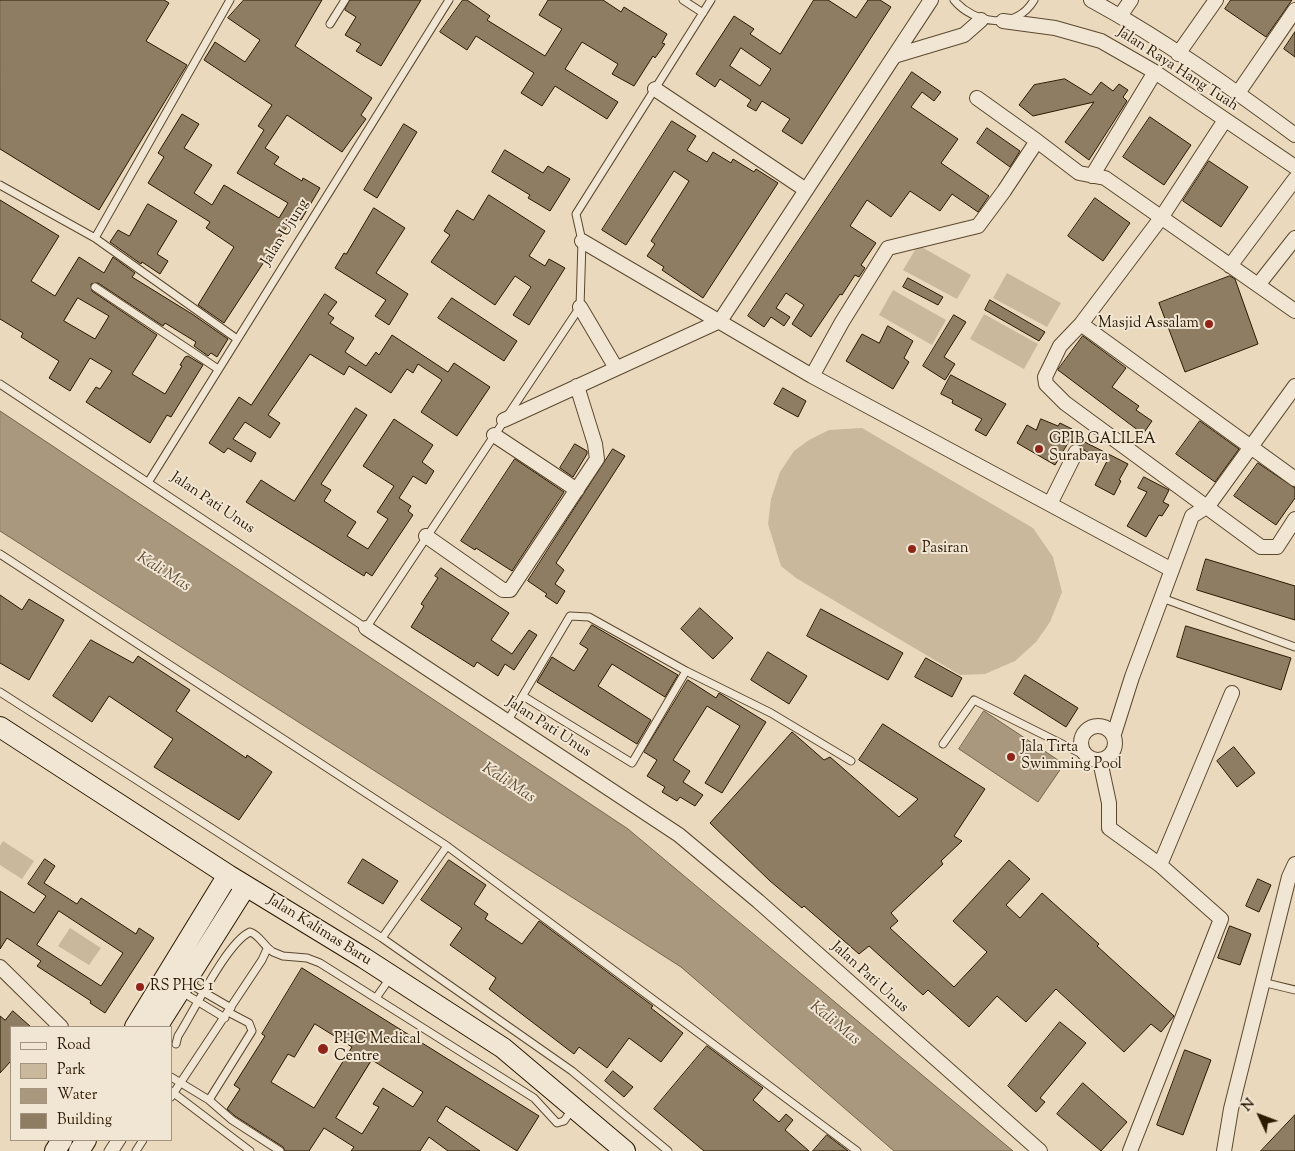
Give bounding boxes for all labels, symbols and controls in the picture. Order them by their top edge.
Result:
street label: Jalan Raya Hang Tuah [1113,24,1241,116]
street label: Jalan Ujung [258,196,314,270]
place label: Masjid Assalam [1098,315,1199,333]
marker: Masjid Assalam [1203,318,1215,330]
place label: GPIB GALILEA Surabaya [1049,431,1156,466]
marker: GPIB GALILEA Surabaya [1033,443,1045,455]
street label: Jalan Pati Unus [167,469,257,539]
place label: Pasiran [922,540,969,558]
marker: Pasiran [906,543,918,555]
water label: Kali Mas [133,549,193,597]
street label: Jalan Pati Unus [502,694,594,762]
place label: Jala Tirta Swimming Pool [1021,739,1122,774]
marker: Jala Tirta Swimming Pool [1005,751,1017,763]
water label: Kali Mas [478,760,538,808]
street label: Jalan Kalimas Baru [264,892,374,970]
street label: Jalan Pati Unus [827,939,911,1017]
place label: RS PHC 1 [150,978,213,996]
marker: RS PHC 1 [134,981,146,993]
water label: Kali Mas [805,998,863,1050]
legend [10,1026,172,1141]
place label: PHC Medical Centre [334,1031,421,1066]
text: Road [57,1035,91,1056]
marker: PHC Medical Centre [316,1042,330,1056]
text: Park [57,1060,86,1081]
text: Water [57,1085,97,1106]
north arrow [1235,1091,1285,1141]
text: N [1238,1095,1260,1117]
text: Building [57,1110,112,1131]

